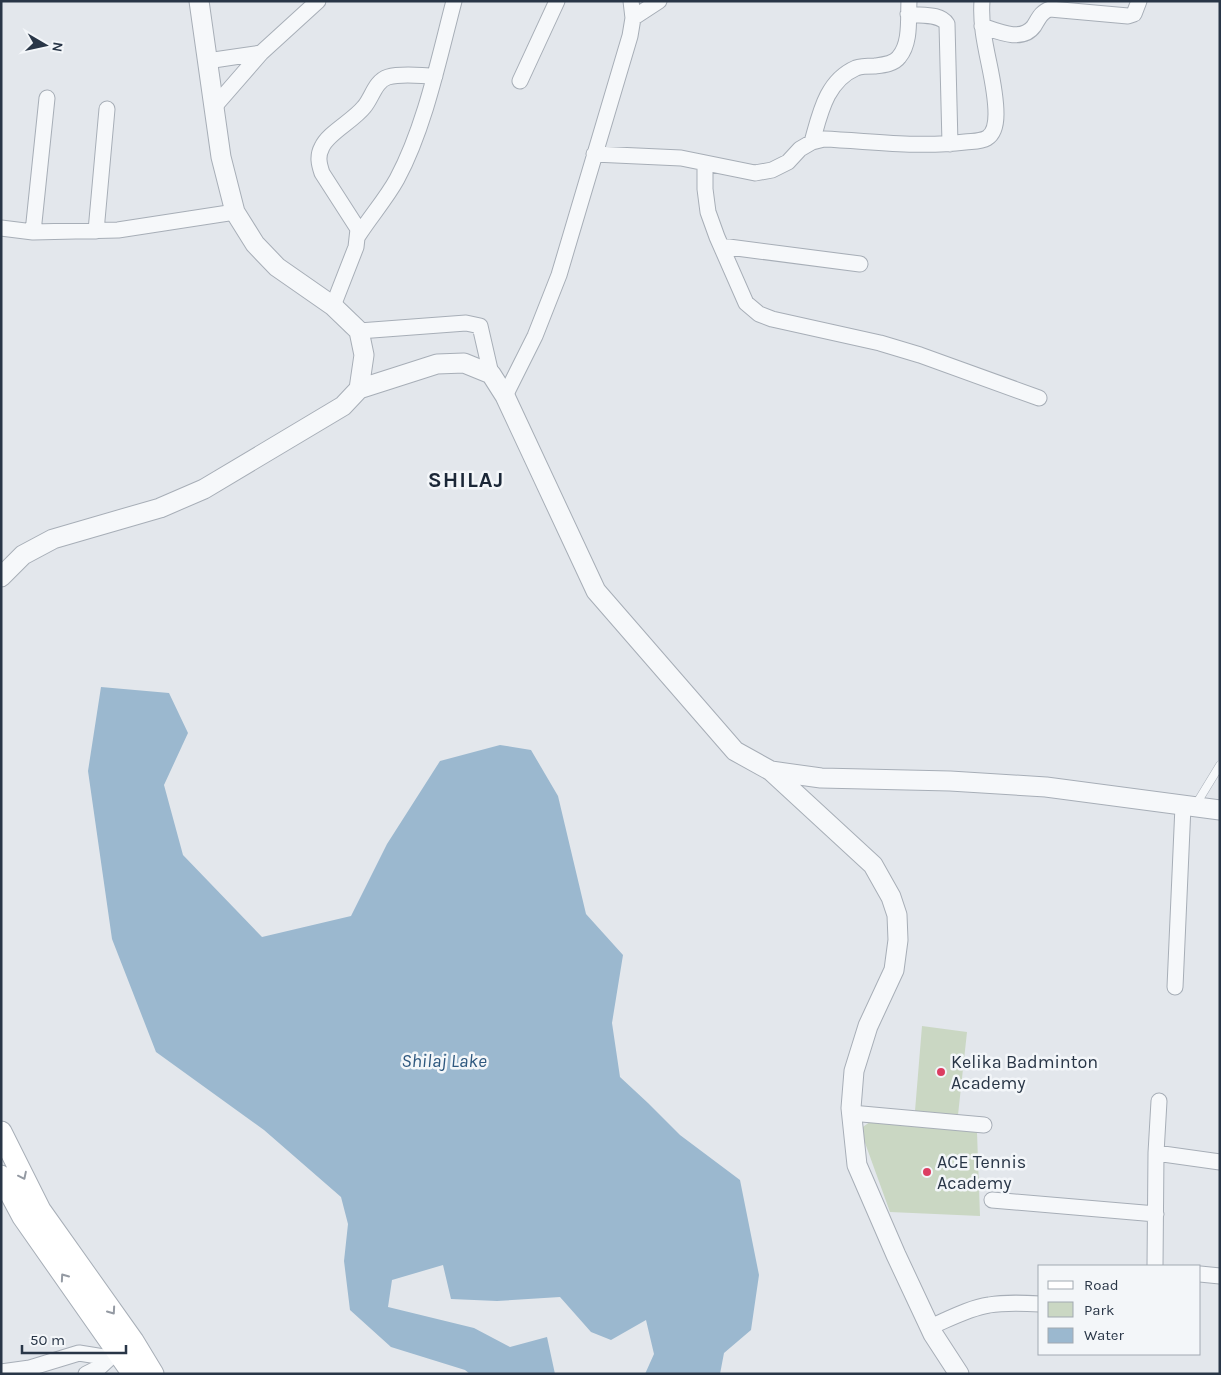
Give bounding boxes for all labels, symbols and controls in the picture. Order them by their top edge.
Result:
north arrow [20,20,70,70]
text: N [48,41,67,53]
district label: SHILAJ [428,467,504,493]
water label: Shilaj Lake [401,1050,487,1072]
place label: Kelika Badminton Academy [951,1051,1098,1094]
marker: Kelika Badminton Academy [935,1066,947,1078]
place label: ACE Tennis Academy [937,1151,1026,1194]
marker: ACE Tennis Academy [921,1166,933,1178]
one-way arrow [17,1170,27,1179]
legend [1038,1265,1201,1355]
one-way arrow [61,1273,70,1283]
text: Road [1084,1276,1119,1294]
text: Park [1084,1301,1114,1319]
one-way arrow [106,1305,115,1315]
scale bar [22,1322,126,1354]
text: Water [1084,1326,1125,1344]
text: 50 m [30,1331,65,1349]

